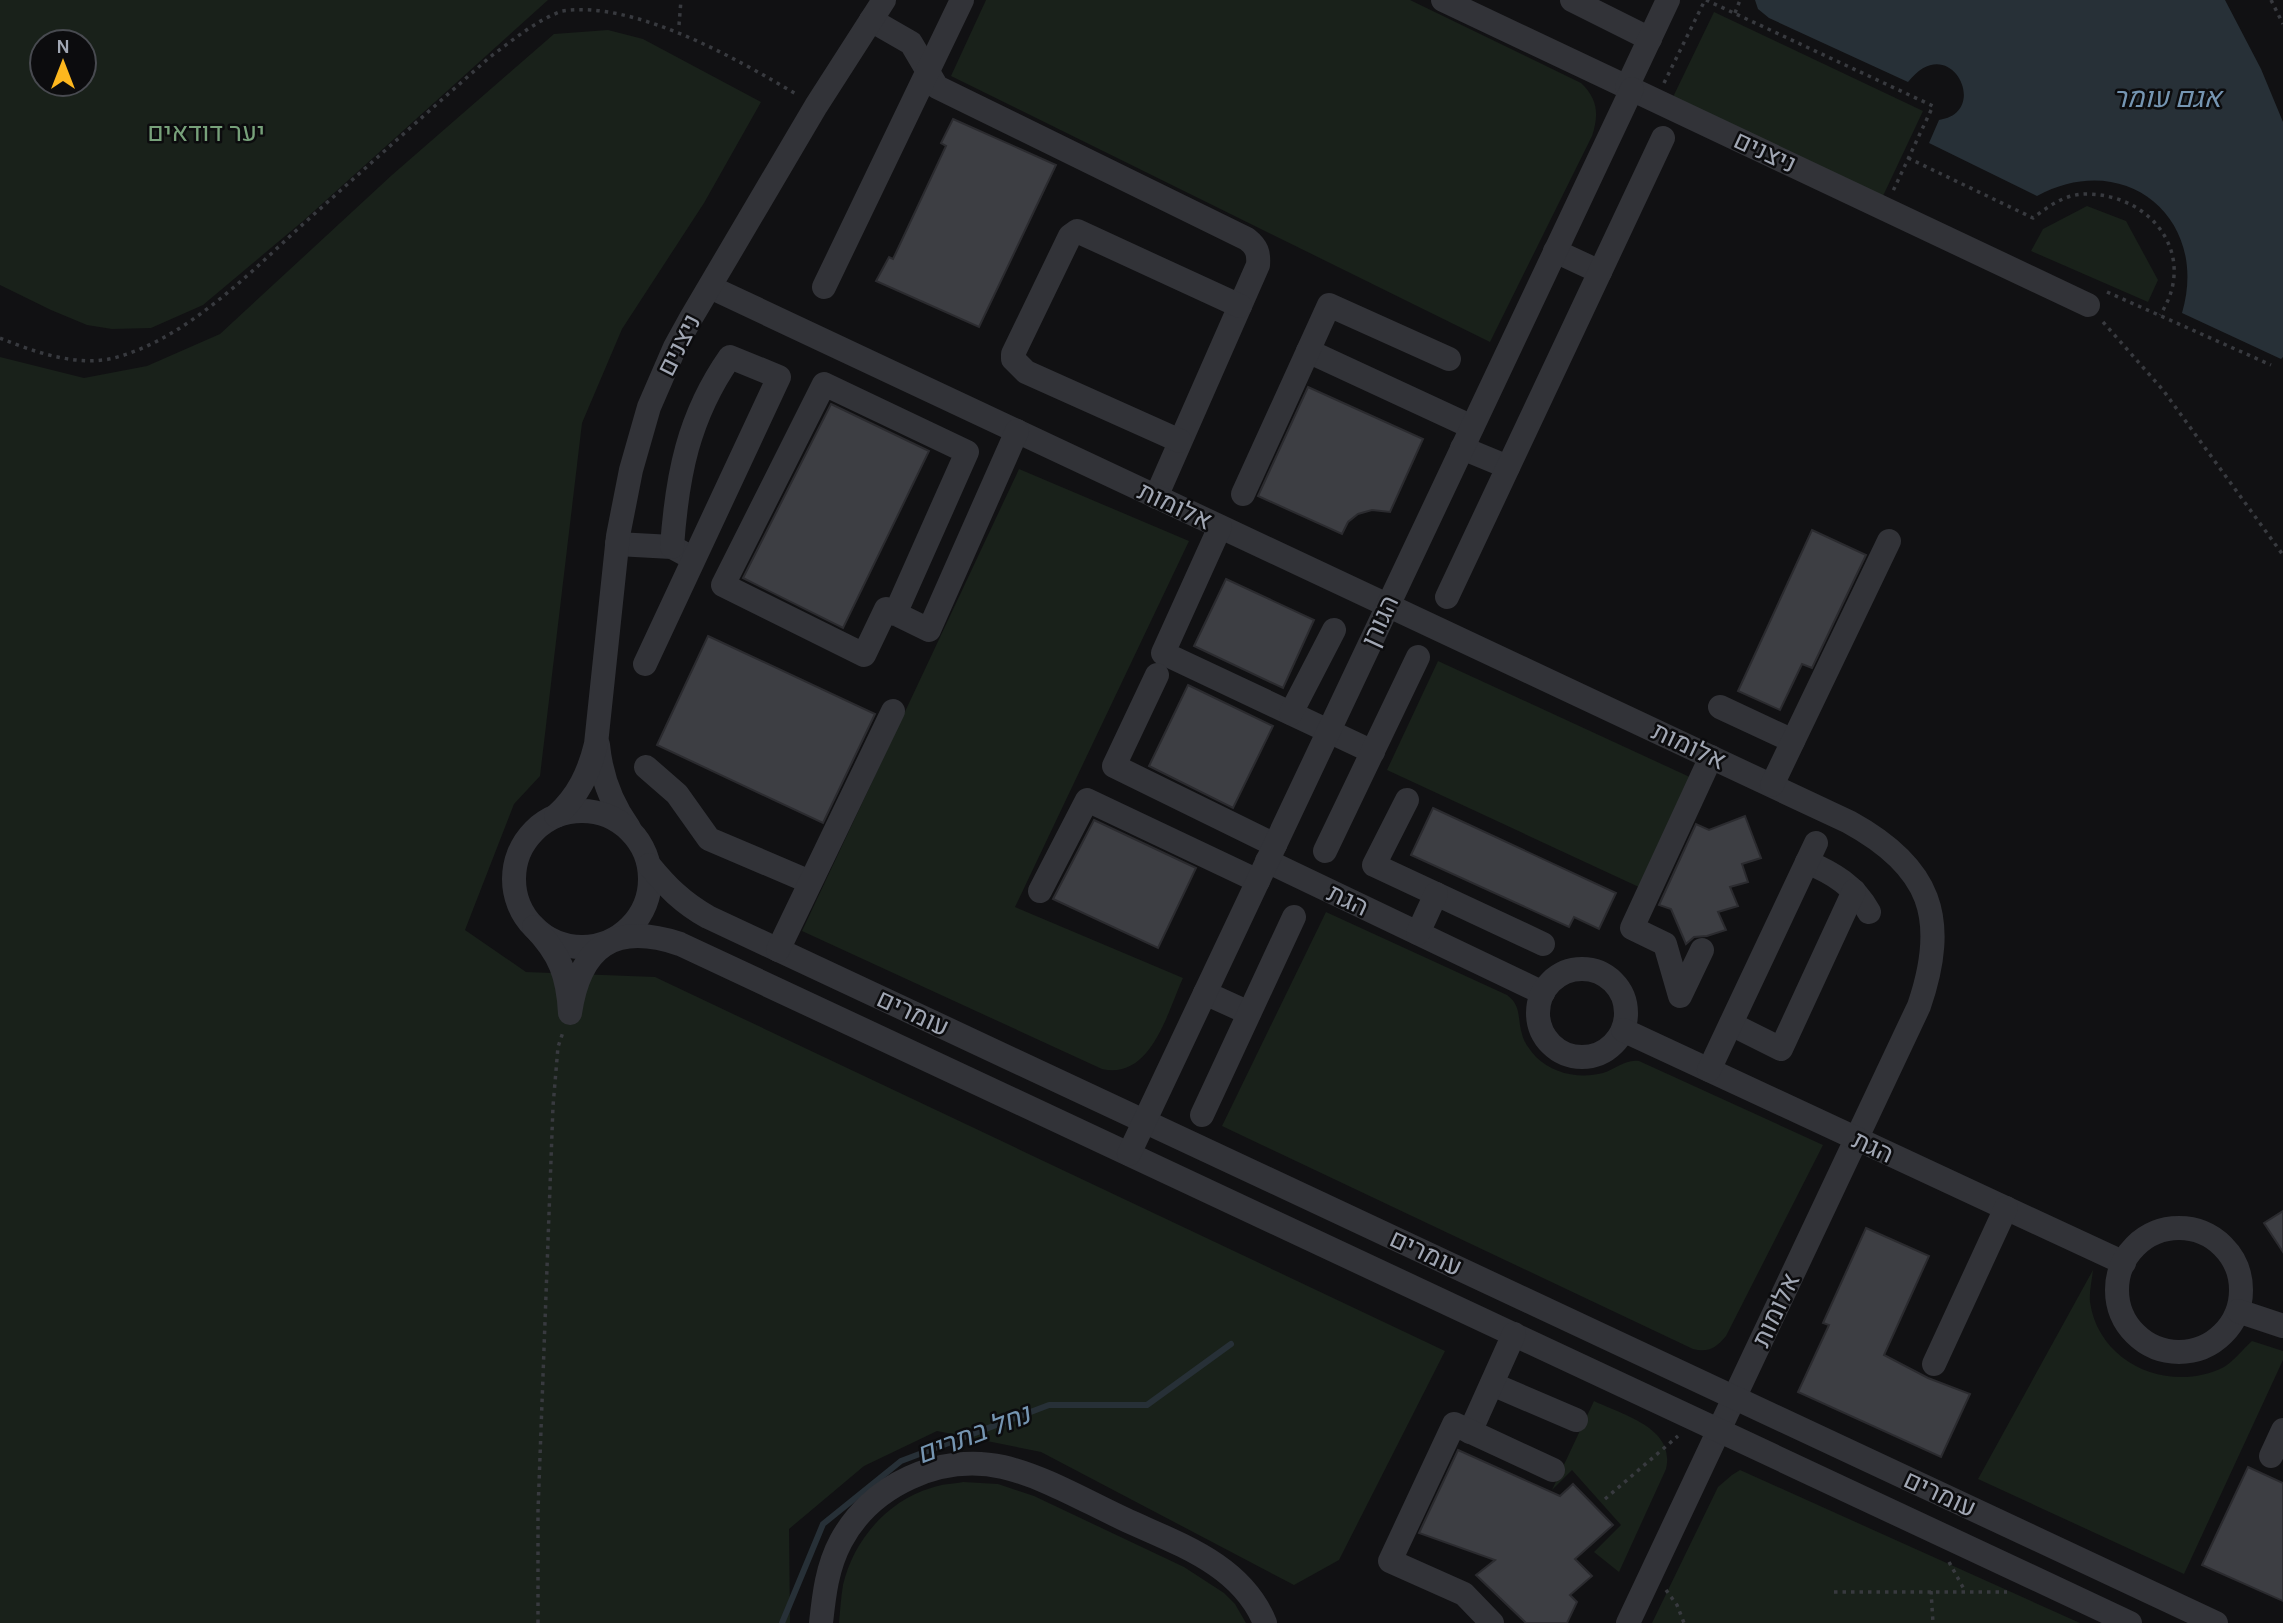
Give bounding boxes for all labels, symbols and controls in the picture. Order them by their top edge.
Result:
north arrow [28,28,98,98]
text: N [56,36,70,58]
water label: אגם עומר [2113,81,2224,114]
park label: יער דודאים [147,117,265,148]
street label: ניצנים [1729,124,1801,180]
street label: ניצנים [650,309,708,381]
street label: אלומות [1133,475,1217,537]
street label: הגורן [1355,590,1405,652]
street label: אלומות [1647,715,1731,777]
street label: הגת [1323,877,1373,923]
street label: עומרים [872,983,954,1043]
street label: הגת [1848,1124,1898,1170]
street label: עומרים [1385,1223,1467,1283]
street label: אלומות [1745,1268,1807,1352]
water label: נחל בתרים [911,1396,1037,1471]
street label: עומרים [1899,1464,1981,1524]

